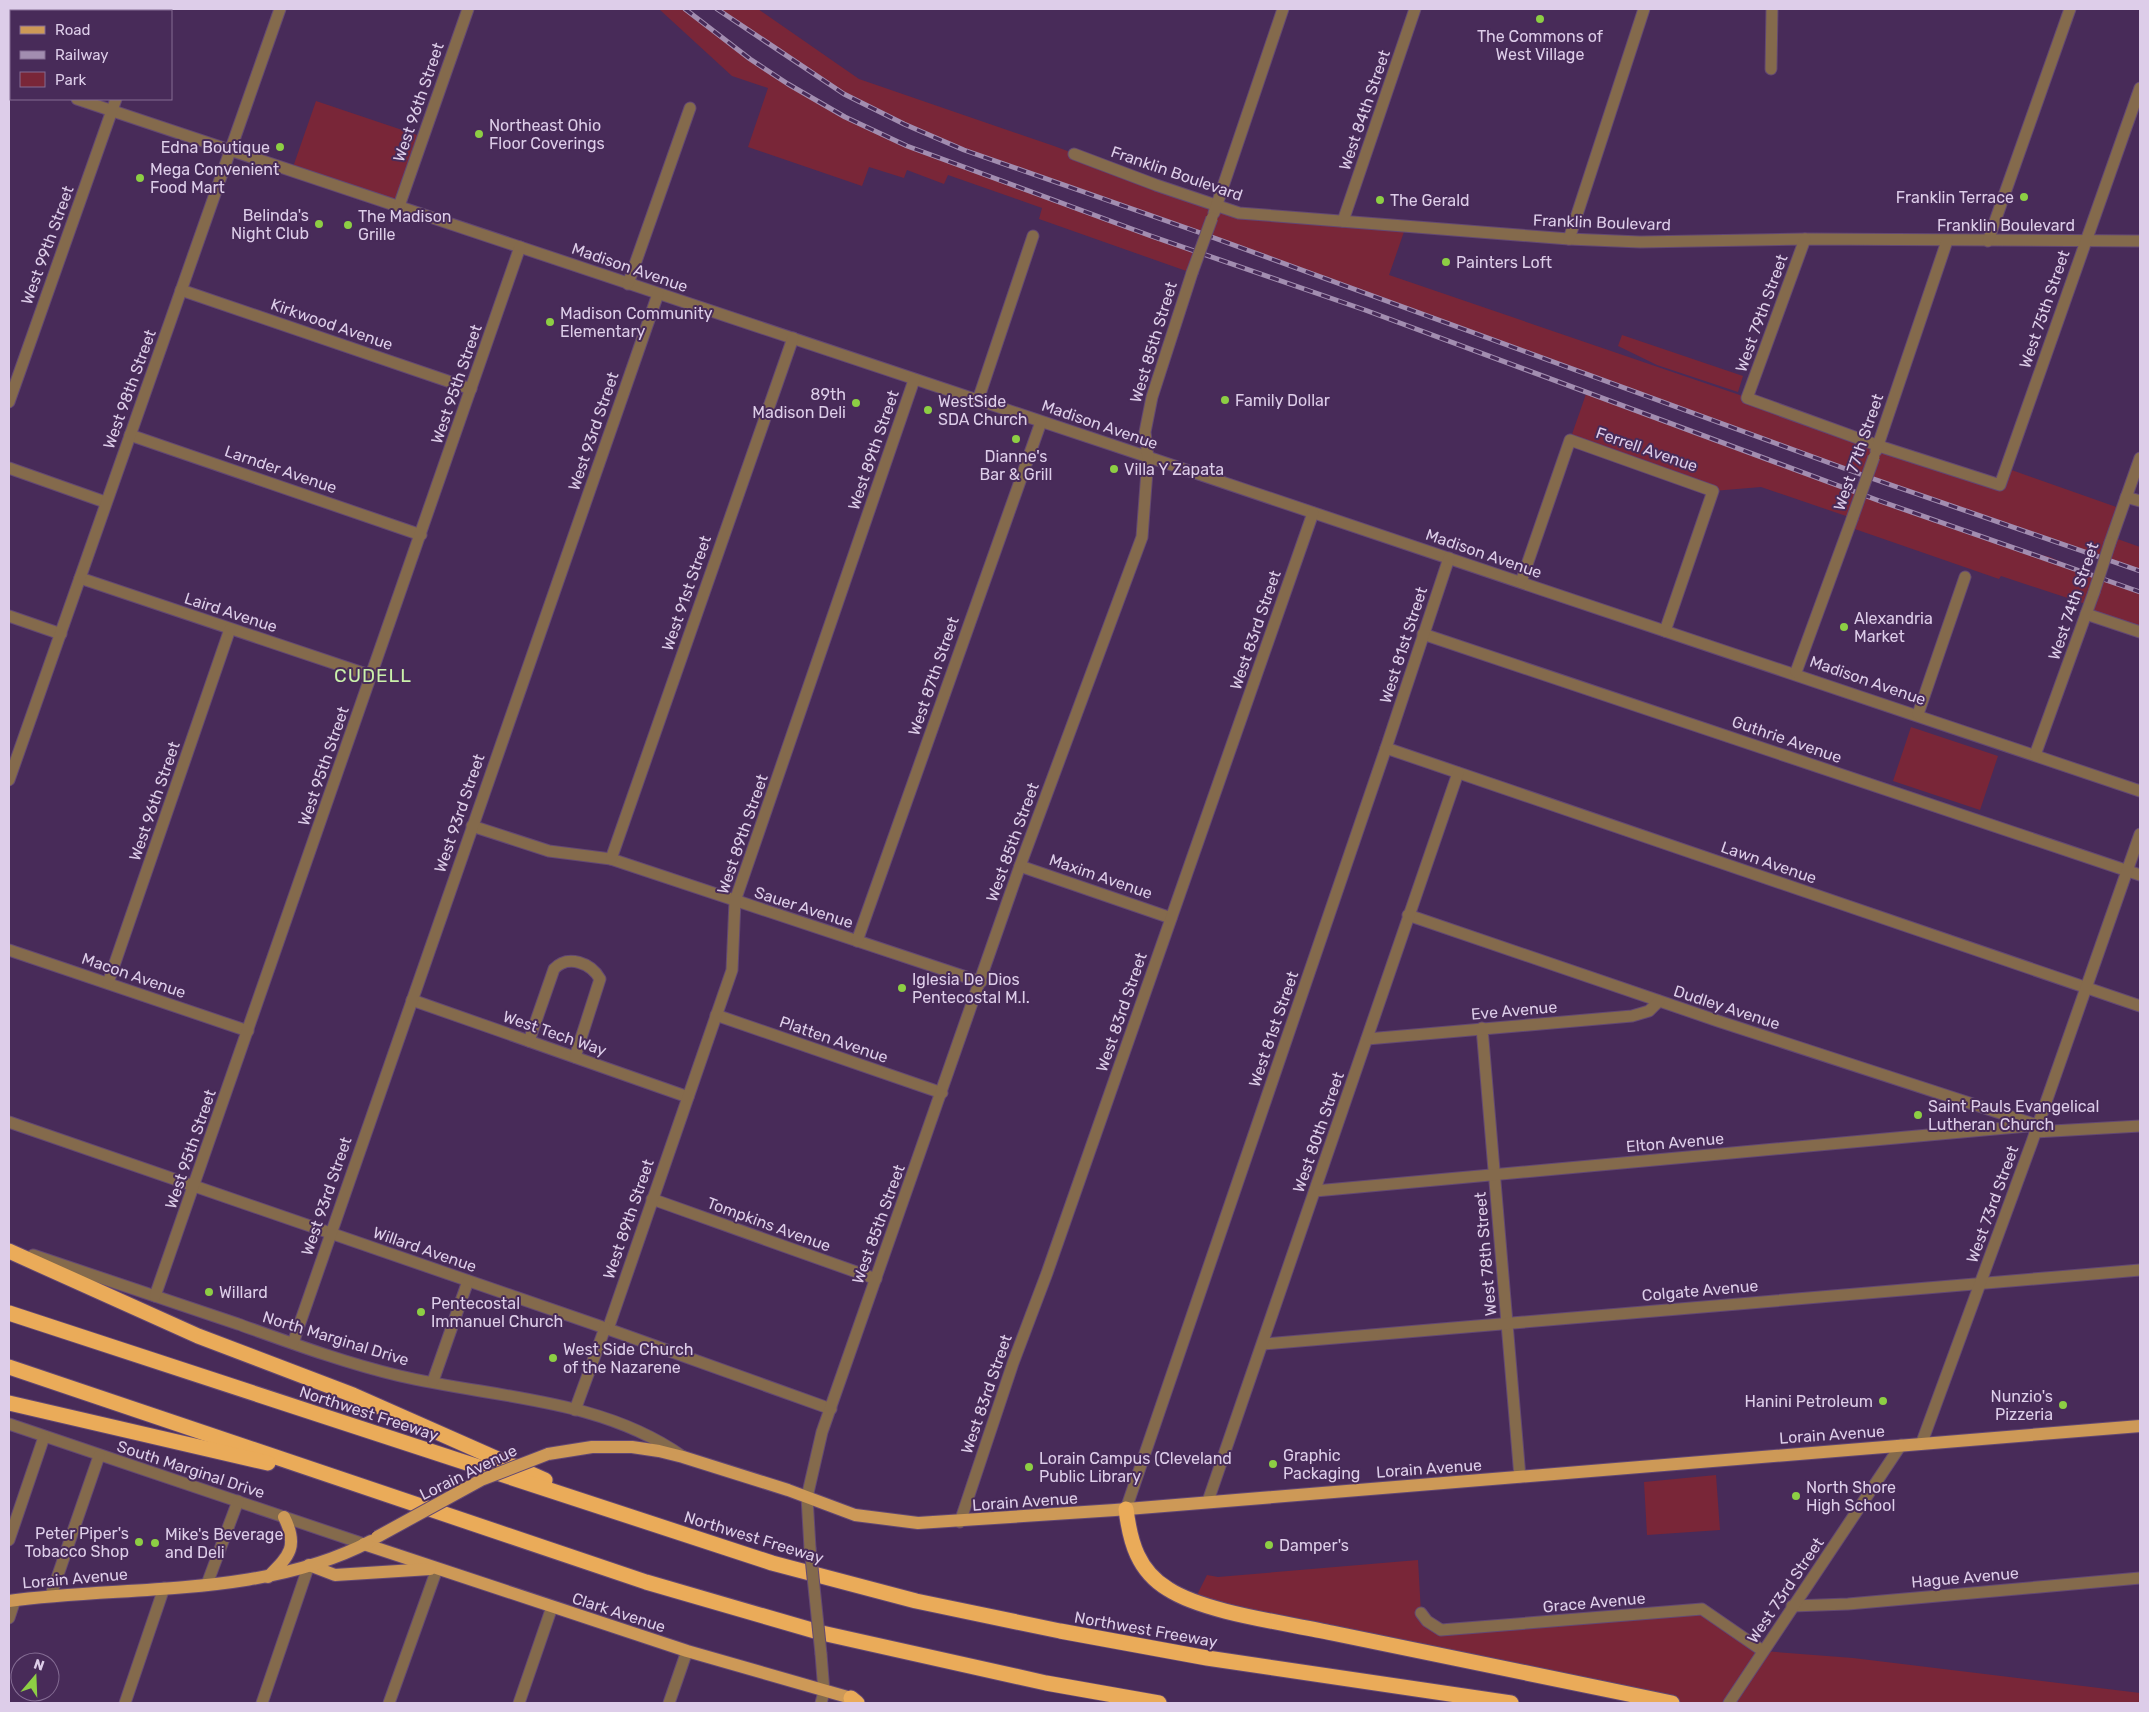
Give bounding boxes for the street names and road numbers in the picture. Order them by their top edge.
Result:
street label: West 96th Street [389,40,448,164]
street label: West 84th Street [1335,47,1394,173]
street label: Franklin Boulevard [1108,142,1245,205]
street label: West 99th Street [17,183,78,307]
street label: Franklin Boulevard [1533,211,1671,234]
street label: Franklin Boulevard [1937,216,2075,235]
street label: Madison Avenue [569,239,690,296]
street label: West 75th Street [2015,248,2074,371]
street label: West 79th Street [1731,252,1792,375]
street label: West 85th Street [1126,279,1181,405]
street label: Kirkwood Avenue [268,295,395,354]
street label: West 95th Street [427,322,486,446]
street label: West 98th Street [99,327,160,451]
street label: West 93rd Street [564,369,623,493]
street label: West 89th Street [844,388,903,513]
street label: West 77th Street [1830,391,1887,513]
street label: Madison Avenue [1039,396,1160,453]
street label: Ferrell Avenue [1593,423,1700,476]
street label: Larnder Avenue [222,441,339,498]
street label: Madison Avenue [1423,525,1544,582]
street label: West 91st Street [658,533,715,653]
street label: West 74th Street [2044,540,2103,663]
street label: West 83rd Street [1226,568,1285,692]
street label: West 81st Street [1376,585,1431,706]
street label: Laird Avenue [182,589,280,636]
street label: West 87th Street [904,614,963,738]
street label: Madison Avenue [1807,652,1928,709]
street label: West 95th Street [294,704,353,828]
street label: Guthrie Avenue [1729,712,1844,767]
street label: West 96th Street [125,739,184,863]
street label: West 93rd Street [430,751,489,875]
street label: West 89th Street [713,772,772,897]
street label: West 85th Street [982,780,1043,904]
street label: Lawn Avenue [1719,837,1819,888]
street label: Maxim Avenue [1047,850,1155,903]
street label: Sauer Avenue [752,883,856,932]
street label: Macon Avenue [79,949,188,1002]
street label: West 83rd Street [1092,950,1151,1074]
street label: West 81st Street [1245,969,1302,1090]
street label: Dudley Avenue [1671,981,1782,1034]
street label: Eve Avenue [1470,997,1558,1024]
street label: West Tech Way [501,1007,609,1060]
street label: Platten Avenue [777,1012,891,1067]
street label: West 80th Street [1289,1069,1348,1195]
street label: West 95th Street [161,1087,220,1211]
street label: Elton Avenue [1625,1129,1725,1156]
street label: West 93rd Street [297,1134,356,1258]
street label: West 73rd Street [1962,1143,2022,1265]
street label: West 89th Street [599,1157,658,1282]
street label: West 85th Street [848,1162,909,1286]
street label: West 78th Street [1471,1191,1500,1317]
street label: Tompkins Avenue [704,1193,833,1256]
street label: Willard Avenue [371,1223,479,1276]
street label: Colgate Avenue [1641,1276,1759,1305]
street label: North Marginal Drive [260,1307,411,1370]
street label: West 83rd Street [957,1332,1016,1456]
street label: Northwest Freeway [297,1382,441,1445]
street label: Lorain Avenue [1779,1421,1886,1448]
street label: South Marginal Drive [114,1437,267,1502]
street label: Lorain Avenue [416,1441,520,1504]
street label: Lorain Avenue [1376,1455,1483,1482]
street label: Lorain Avenue [972,1488,1079,1515]
street label: Northwest Freeway [682,1507,826,1568]
street label: West 73rd Street [1743,1534,1828,1647]
street label: Hague Avenue [1910,1563,2020,1592]
street label: Lorain Avenue [21,1564,129,1593]
street label: Clark Avenue [570,1588,668,1637]
street label: Grace Avenue [1542,1589,1646,1616]
street label: Northwest Freeway [1073,1608,1219,1651]

